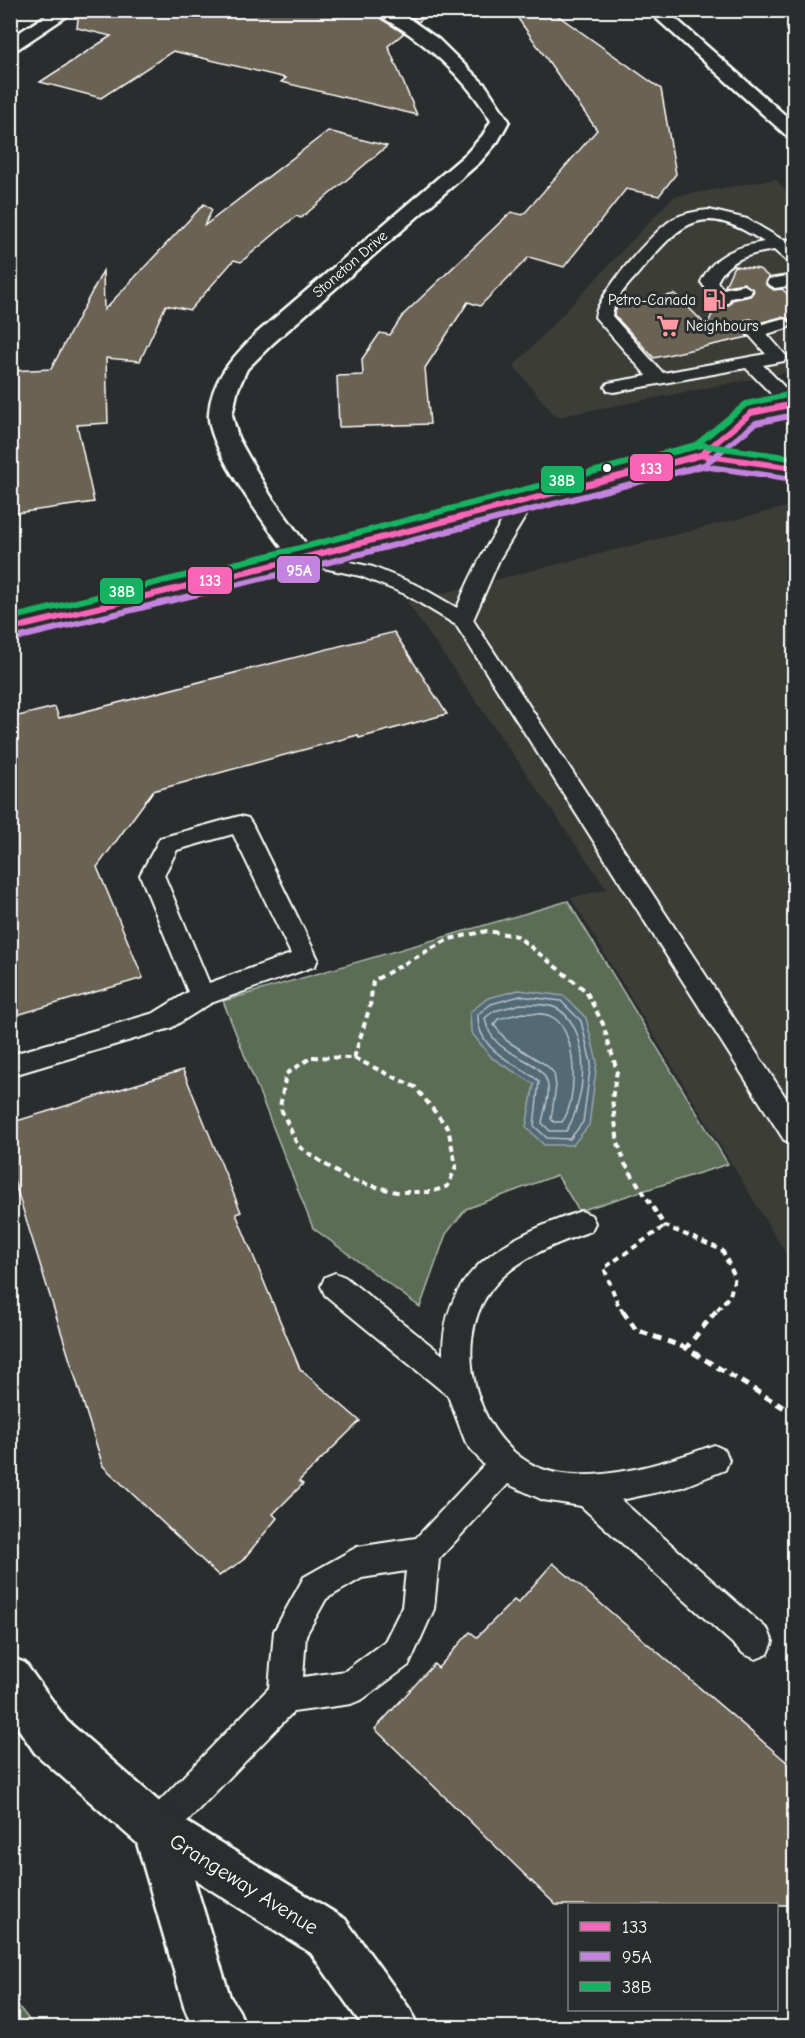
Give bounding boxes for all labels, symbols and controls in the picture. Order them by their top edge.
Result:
street label: Stoneton Drive [309,226,391,301]
fuel station icon: Petro-Canada [701,287,727,313]
place label: Petro-Canada [608,291,696,309]
supermarket icon: Neighbours [655,313,681,339]
place label: Neighbours [686,317,759,335]
line badge: 133 [629,453,674,482]
text: 133 [640,460,662,478]
unlabelled marker [601,462,613,474]
line badge: 38B [540,465,585,494]
text: 38B [549,472,575,490]
line badge: 95A [276,555,321,584]
text: 95A [286,562,312,580]
line badge: 133 [187,566,233,595]
text: 133 [199,572,221,590]
line badge: 38B [99,577,144,605]
text: 38B [109,583,135,601]
street label: Grangeway Avenue [165,1829,323,1939]
legend [568,1903,778,2011]
text: 133 [622,1917,647,1938]
text: 95A [622,1947,652,1968]
text: 38B [622,1977,652,1998]

